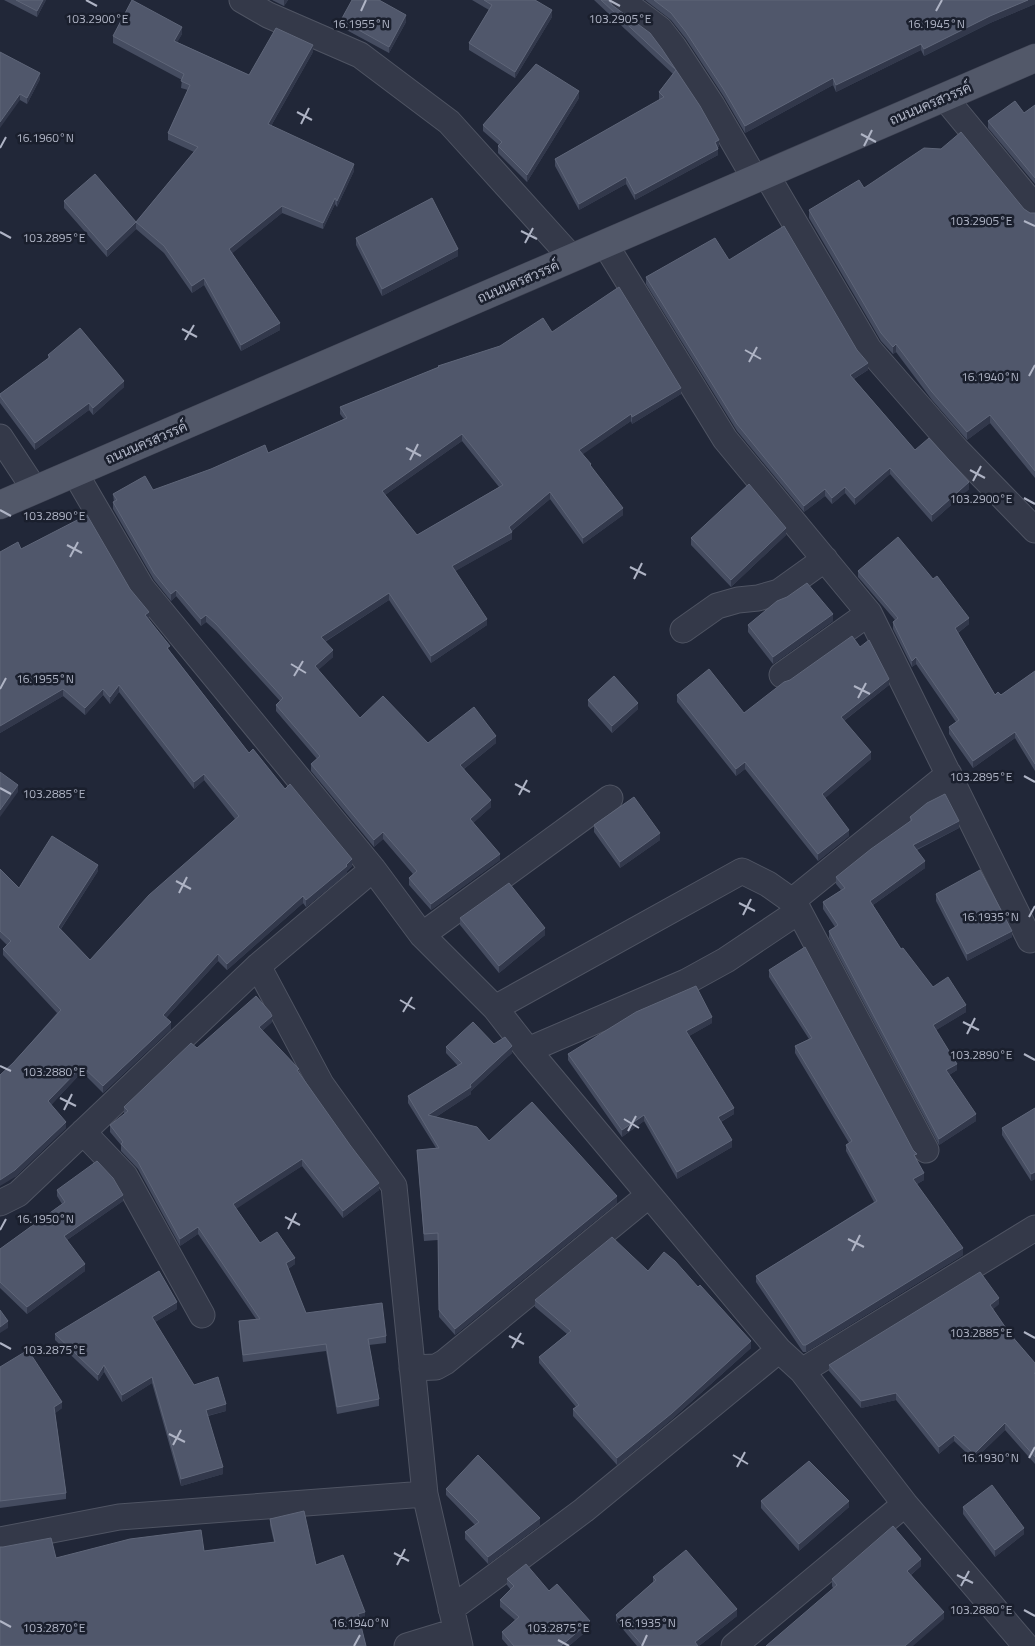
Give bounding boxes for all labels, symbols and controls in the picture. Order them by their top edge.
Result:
text: 103.2900°E [66,9,129,28]
text: 103.2905°E [589,9,652,28]
text: 16.1955°N [332,14,390,33]
text: 16.1945°N [907,14,965,33]
street label: ถนนนครสวรรค์ [886,76,974,130]
text: 16.1960°N [16,128,74,147]
text: 103.2905°E [950,211,1013,230]
text: 103.2895°E [23,228,86,247]
street label: ถนนนครสวรรค์ [474,254,562,308]
text: 16.1940°N [961,367,1019,386]
street label: ถนนนครสวรรค์ [102,415,190,469]
text: 103.2900°E [950,489,1013,508]
text: 103.2890°E [23,506,86,525]
text: 16.1955°N [16,669,74,688]
text: 103.2895°E [950,767,1013,786]
text: 103.2885°E [23,784,86,803]
text: 16.1935°N [961,907,1019,926]
text: 103.2890°E [950,1045,1013,1064]
text: 103.2880°E [23,1062,86,1081]
text: 16.1950°N [16,1209,74,1228]
text: 103.2885°E [950,1323,1013,1342]
text: 103.2875°E [23,1340,86,1359]
text: 16.1930°N [961,1448,1019,1467]
text: 103.2880°E [950,1600,1013,1619]
text: 16.1940°N [331,1613,389,1632]
text: 16.1935°N [618,1613,676,1632]
text: 103.2870°E [23,1618,86,1637]
text: 103.2875°E [527,1618,590,1637]

